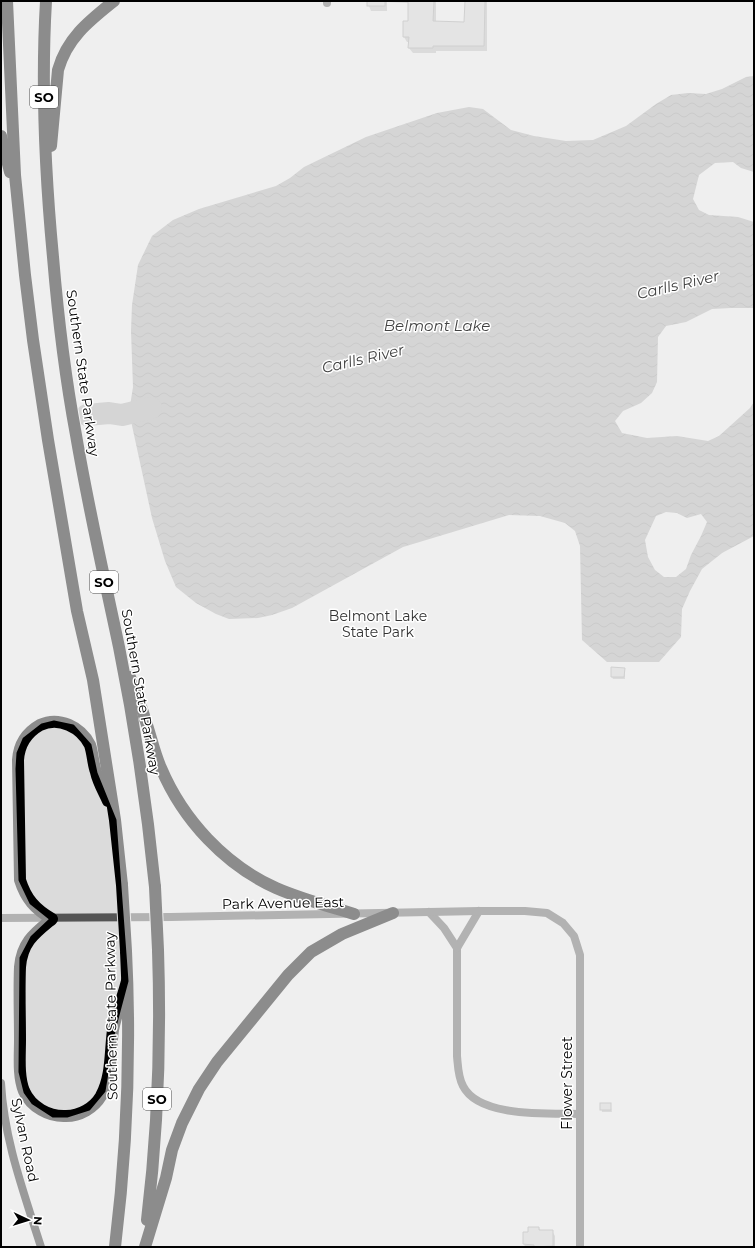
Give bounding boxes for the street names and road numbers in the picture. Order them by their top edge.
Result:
road number: SO [30,86,58,108]
street label: Southern State Parkway [62,289,104,458]
road number: SO [90,571,118,593]
street label: Southern State Parkway [118,608,165,777]
street label: Park Avenue East [222,893,345,913]
street label: Southern State Parkway [101,931,121,1100]
street label: Flower Street [558,1036,576,1130]
road number: SO [143,1088,171,1110]
street label: Sylvan Road [7,1096,43,1184]

